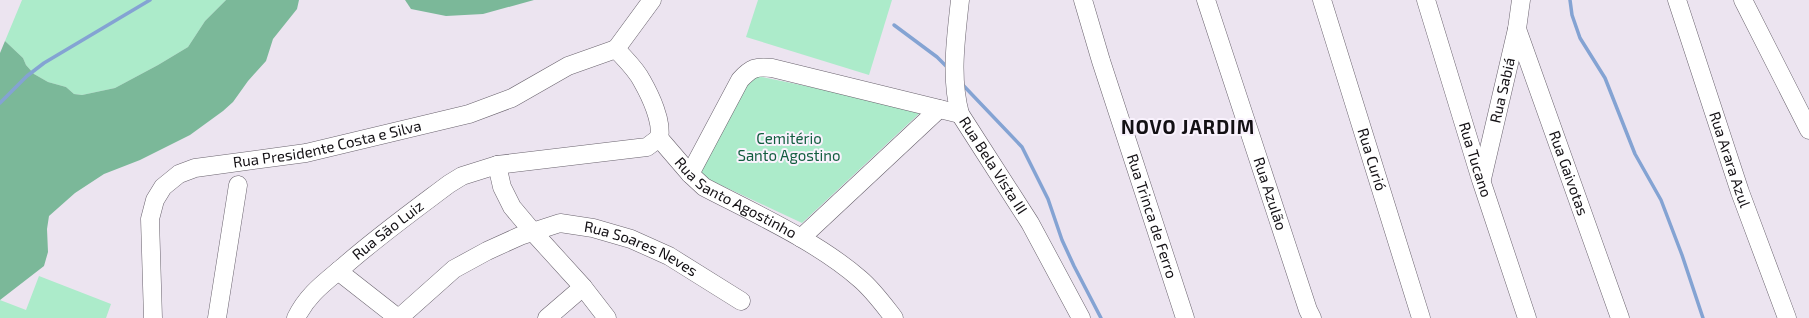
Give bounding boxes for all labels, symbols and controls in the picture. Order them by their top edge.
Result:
street label: Rua Sabiá [1485,56,1518,125]
street label: Rua Arara Azul [1706,109,1755,210]
street label: Rua Bela Vista III [956,113,1032,217]
district label: NOVO JARDIM [1121,115,1255,138]
street label: Rua Presidente Costa e Silva [232,116,423,171]
street label: Rua Tucano [1456,120,1496,199]
street label: Rua Curió [1354,126,1391,193]
street label: Rua Gaivotas [1546,128,1593,218]
park label: Cemitério Santo Agostino [737,129,841,164]
street label: Rua Trinca de Ferro [1124,151,1181,281]
street label: Rua Santo Agostinho [671,153,800,242]
street label: Rua Azulão [1250,155,1291,232]
street label: Rua São Luiz [348,196,427,263]
street label: Rua Soares Neves [583,217,701,280]

